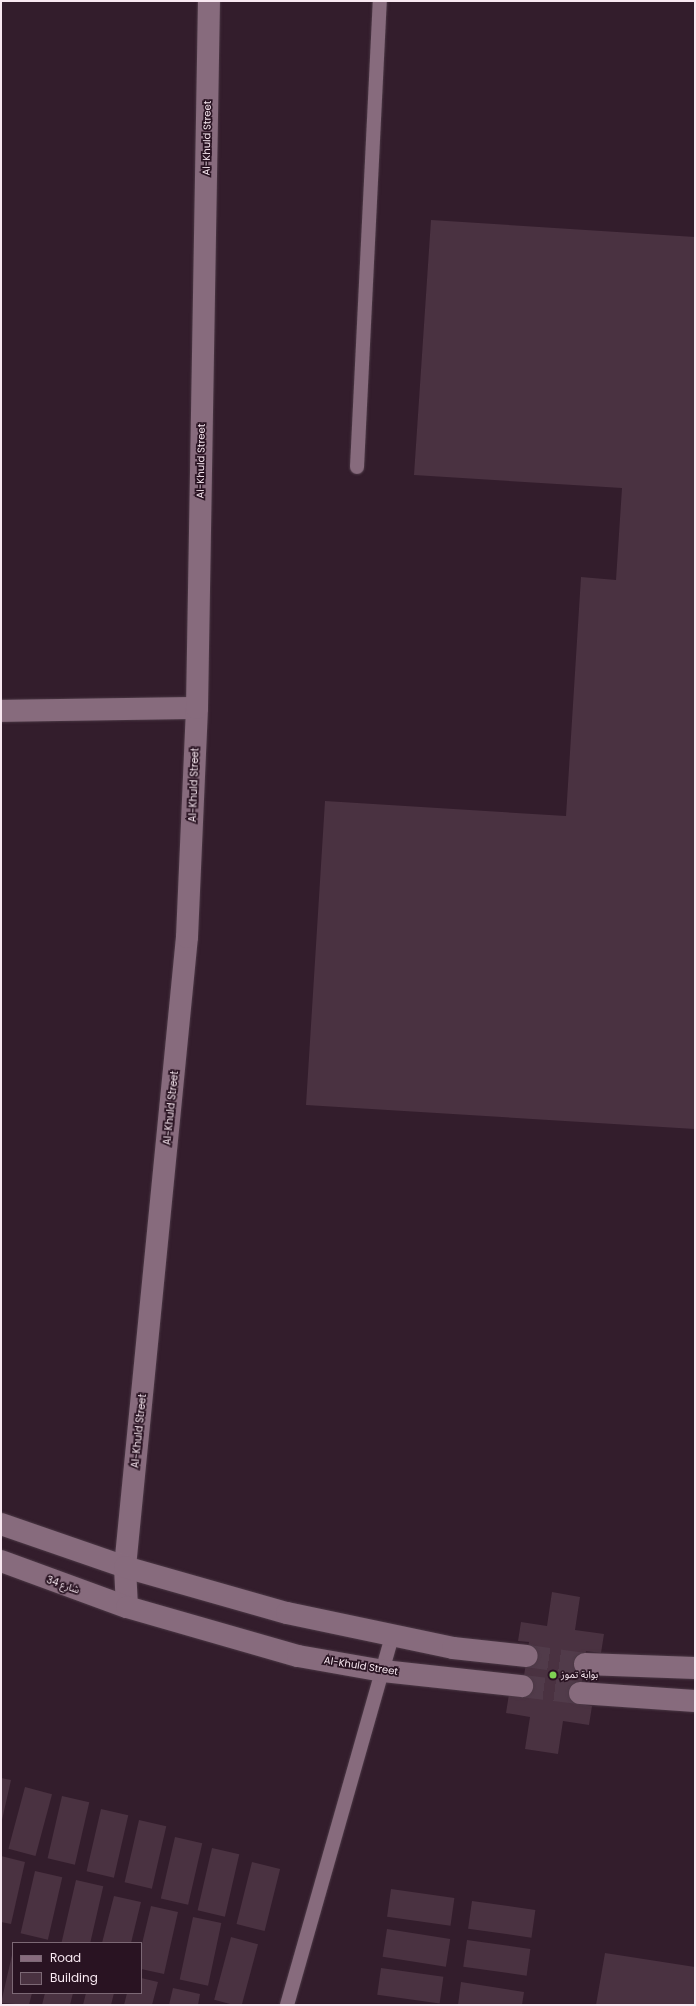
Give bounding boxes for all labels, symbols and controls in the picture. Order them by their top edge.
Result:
street label: Al-Khuld Street [200,101,214,175]
street label: Al-Khuld Street [194,424,208,498]
street label: Al-Khuld Street [187,747,201,823]
street label: Al-Khuld Street [161,1070,181,1146]
street label: Al-Khuld Street [129,1393,149,1469]
street label: شارع 34 [45,1574,81,1596]
street label: Al-Khuld Street [323,1654,399,1678]
place label: بوابة تموز [561,1669,598,1681]
marker: بوابة تموز [548,1670,558,1680]
legend [12,1942,142,1994]
text: Road [50,1949,81,1966]
text: Building [50,1969,98,1986]

